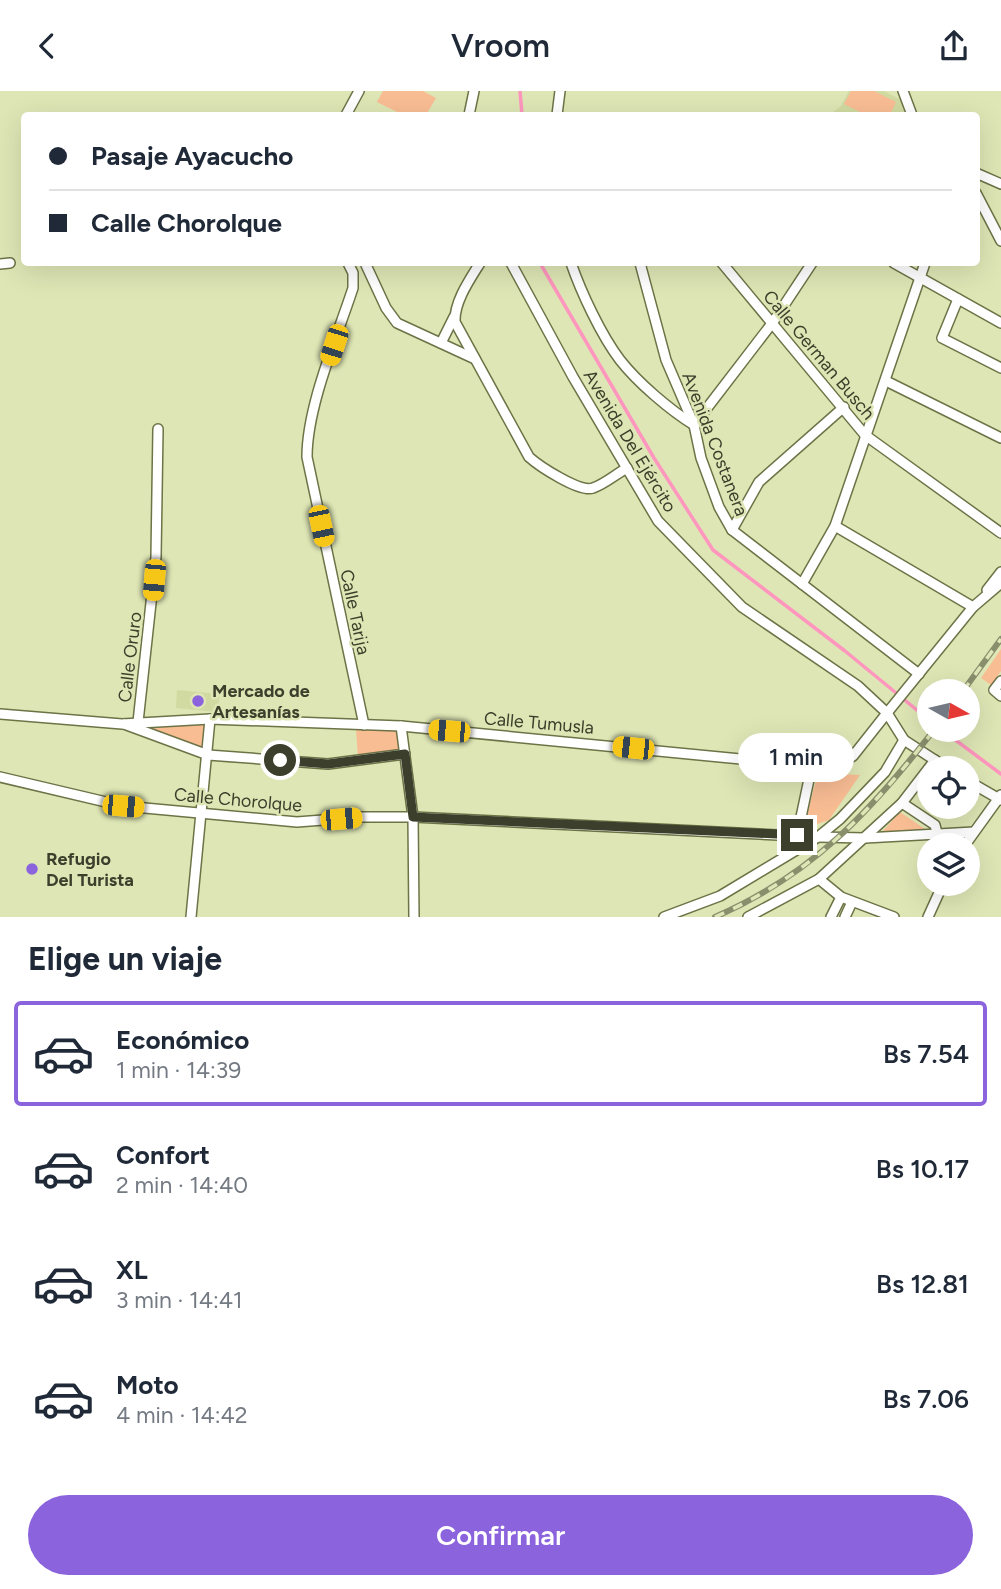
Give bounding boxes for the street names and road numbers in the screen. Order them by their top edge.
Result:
street label: Calle German Busch [758,286,880,424]
street label: Avenida Del Ejército [579,366,681,516]
street label: Avenida Costanera [677,369,753,519]
street label: Calle Tarija [335,567,375,657]
street label: Calle Oruro [114,611,146,703]
street label: Calle Tumusla [483,707,595,739]
street label: Calle Chorolque [173,783,303,817]

